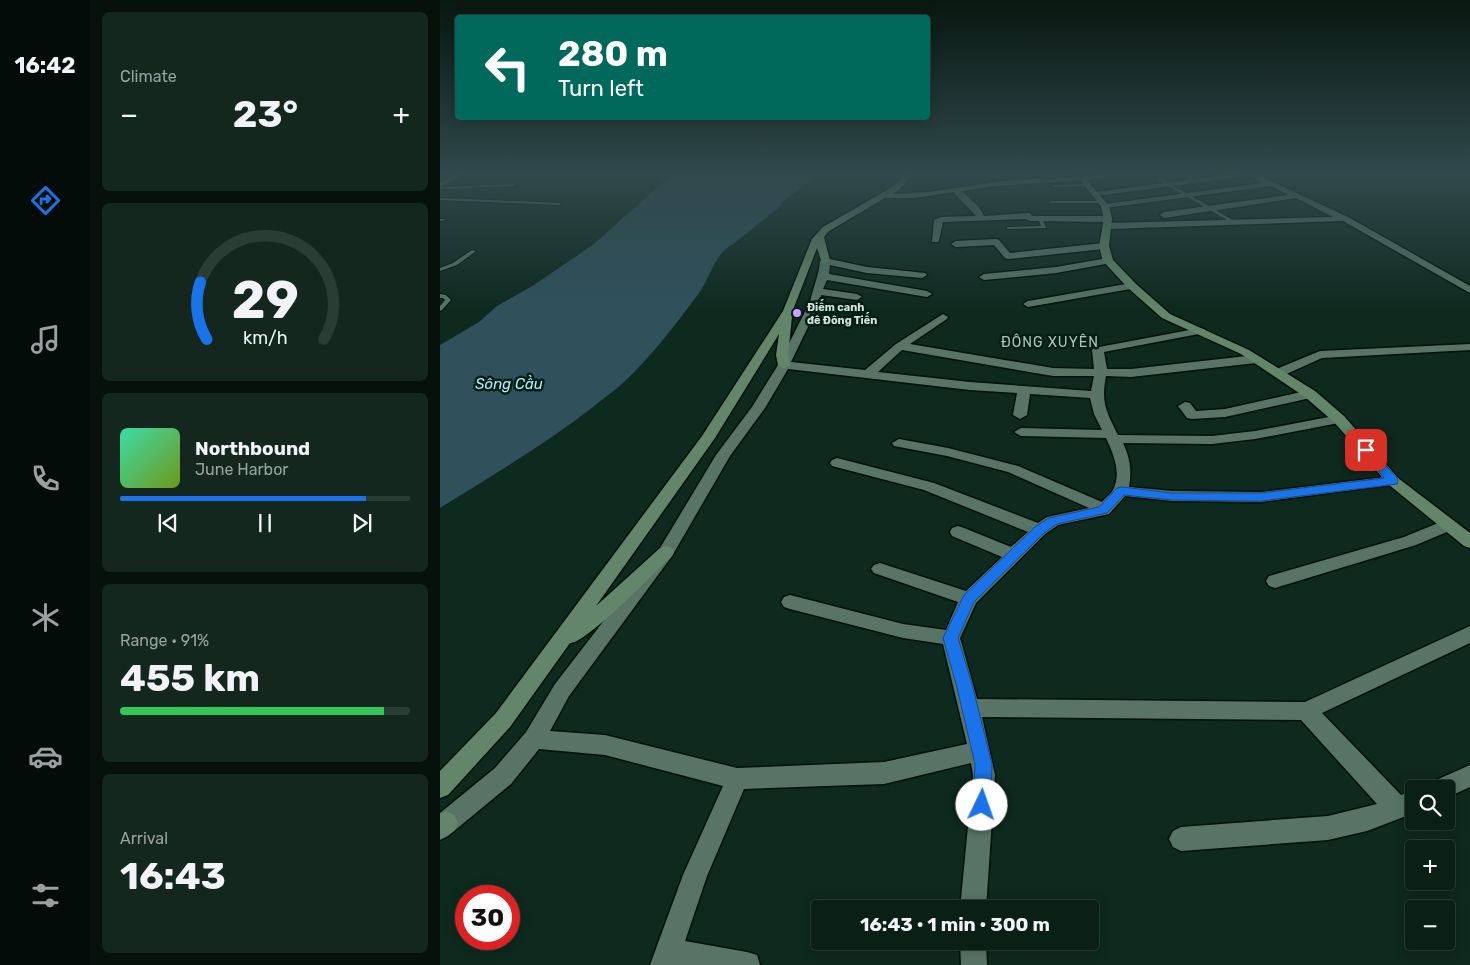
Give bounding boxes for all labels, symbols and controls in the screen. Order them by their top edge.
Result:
text: 280 m [558,33,668,75]
icon: left [475,35,540,100]
text: 16:42 [14,52,76,79]
text: Climate [120,67,177,86]
text: Turn left [558,75,644,102]
text: 23° [233,91,298,137]
text: − [120,98,138,131]
text: + [393,98,410,131]
icon: directions [28,183,63,218]
text: 29 [231,269,299,331]
place label: Điếm canh đê Đông Tiến [807,299,877,327]
marker: Điếm canh đê Đông Tiến [791,307,803,319]
icon: music [28,322,63,357]
text: km/h [243,327,287,348]
district label: ĐÔNG XUYÊN [1001,333,1099,351]
water label: Sông Cầu [475,375,543,393]
pin [1345,429,1387,471]
icon: arrive [1352,436,1380,464]
text: Northbound [195,437,310,460]
text: June Harbor [195,460,288,479]
icon: phone [28,461,63,496]
icon: previous [154,509,182,537]
icon: pause [251,509,279,537]
icon: next [348,509,376,537]
icon: climate [28,600,63,635]
text: Range · 91% [120,631,209,650]
text: 455 km [120,655,260,701]
icon: car [28,739,63,774]
position arrow [955,778,1007,830]
map controls [1405,780,1455,950]
button: search [1405,780,1455,830]
text: Arrival [120,829,168,848]
button: + [1405,840,1455,890]
text: 16:43 [120,853,226,899]
icon: filters [28,878,63,913]
speed limit sign: 30 [455,885,520,950]
button: − [1405,900,1455,950]
text: 16:43 · 1 min · 300 m [860,913,1050,936]

